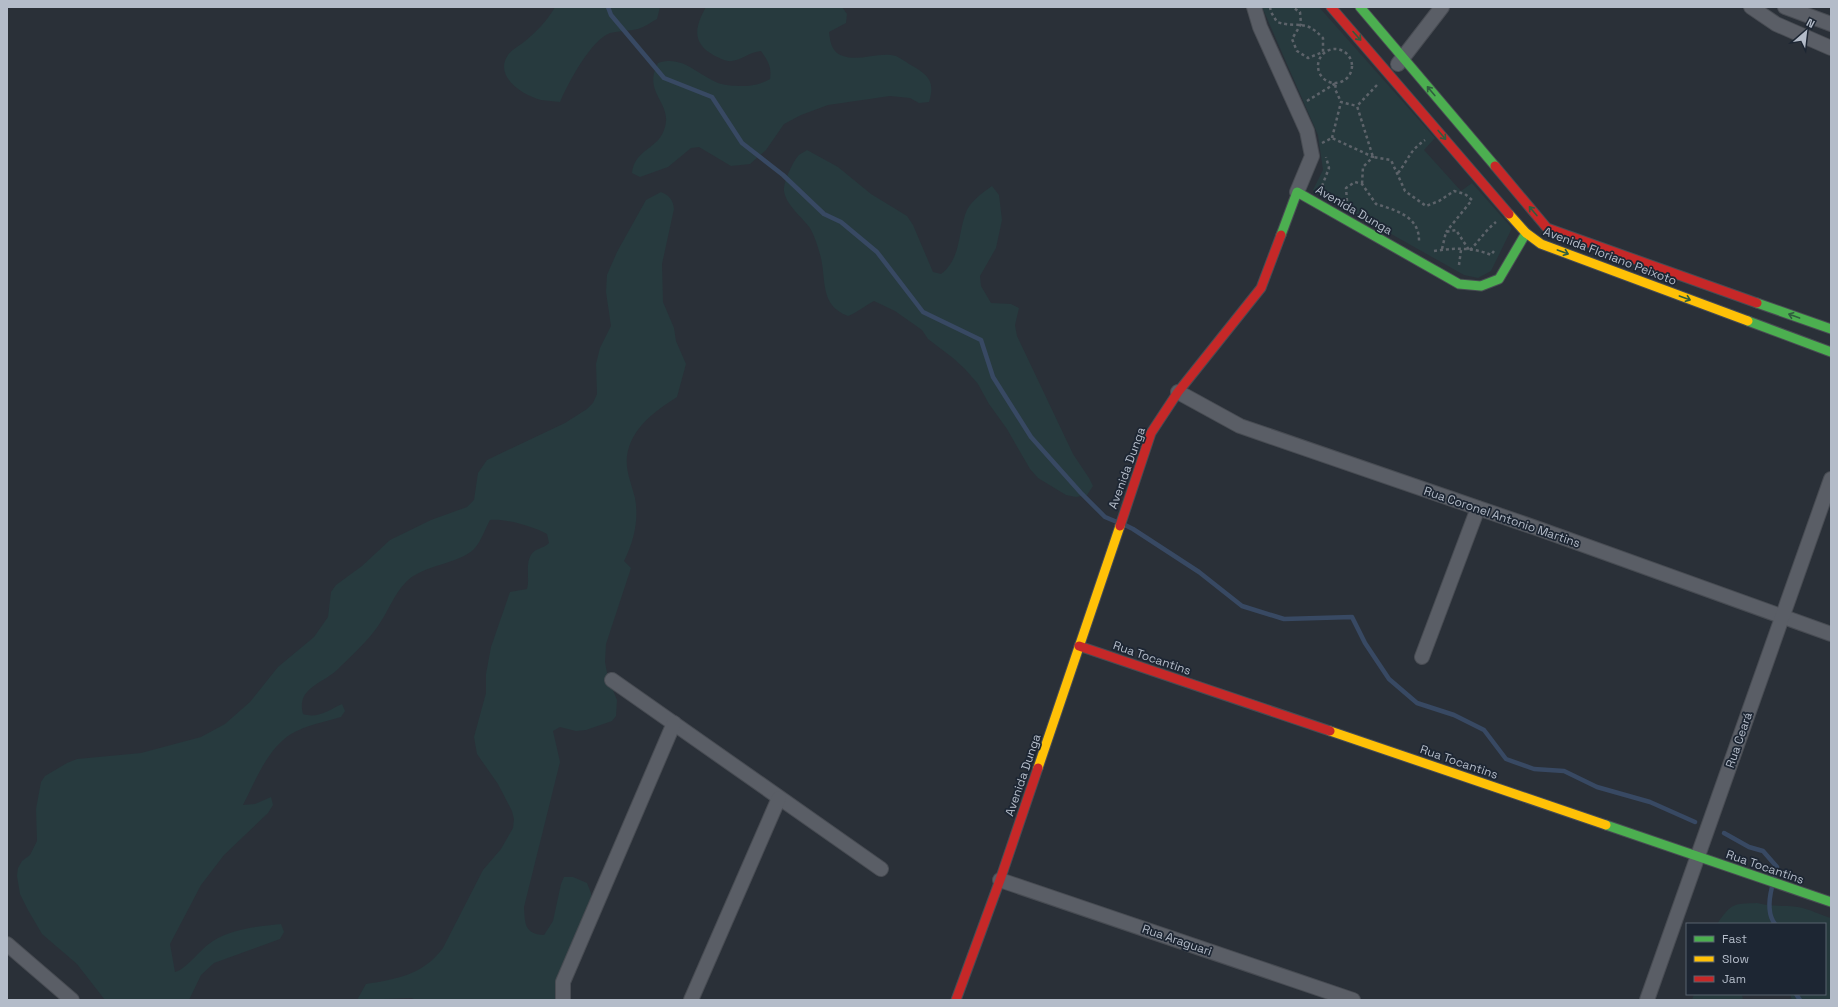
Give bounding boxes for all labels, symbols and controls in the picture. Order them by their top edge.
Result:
north arrow [1786,12,1826,52]
text: N [1804,15,1817,31]
one-way arrow [1352,31,1362,41]
one-way arrow [1426,86,1435,96]
one-way arrow [1437,129,1446,139]
street label: Avenida Dunga [1313,182,1395,238]
one-way arrow [1529,206,1538,217]
street label: Avenida Floriano Peixoto [1541,223,1679,289]
one-way arrow [1557,249,1569,257]
one-way arrow [1679,294,1691,302]
one-way arrow [1788,312,1801,319]
street label: Avenida Dunga [1105,425,1149,511]
street label: Rua Coronel Antonio Martins [1422,483,1582,551]
street label: Rua Tocantins [1111,637,1193,679]
street label: Rua Ceará [1722,710,1756,770]
street label: Avenida Dunga [1001,732,1045,818]
street label: Rua Tocantins [1418,741,1500,783]
street label: Rua Tocantins [1724,846,1806,888]
street label: Rua Araguari [1140,921,1214,959]
legend [1686,923,1826,995]
text: Fast [1722,931,1747,947]
text: Slow [1722,951,1749,967]
text: Jam [1722,971,1746,987]

